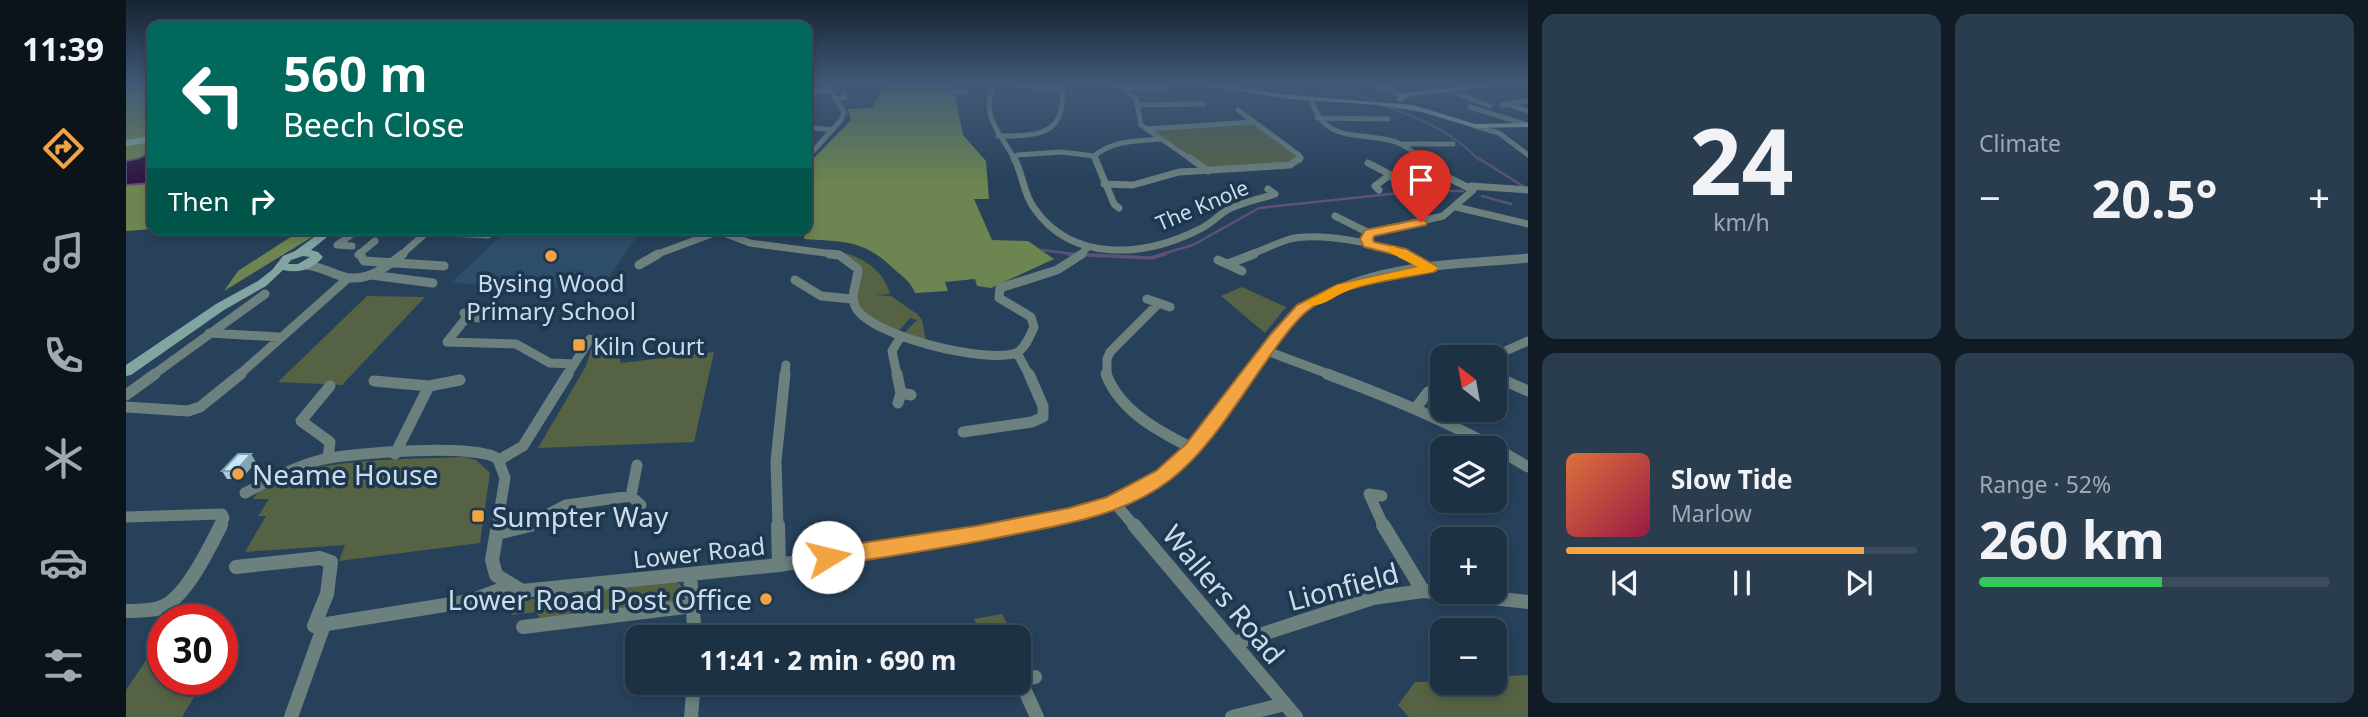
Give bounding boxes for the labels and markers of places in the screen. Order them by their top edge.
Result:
pin [1391,150,1451,222]
marker: Bysing Wood Primary School [543,248,559,264]
place label: Bysing Wood Primary School [466,266,636,327]
place label: Kiln Court [593,329,705,362]
marker: Kiln Court [571,337,587,353]
place label: Neame House [252,455,438,493]
marker: Neame House [230,466,246,482]
place label: Sumpter Way [492,497,669,535]
marker: Sumpter Way [470,508,486,524]
place label: Lower Road Post Office [447,580,752,618]
marker: Lower Road Post Office [758,591,774,607]

